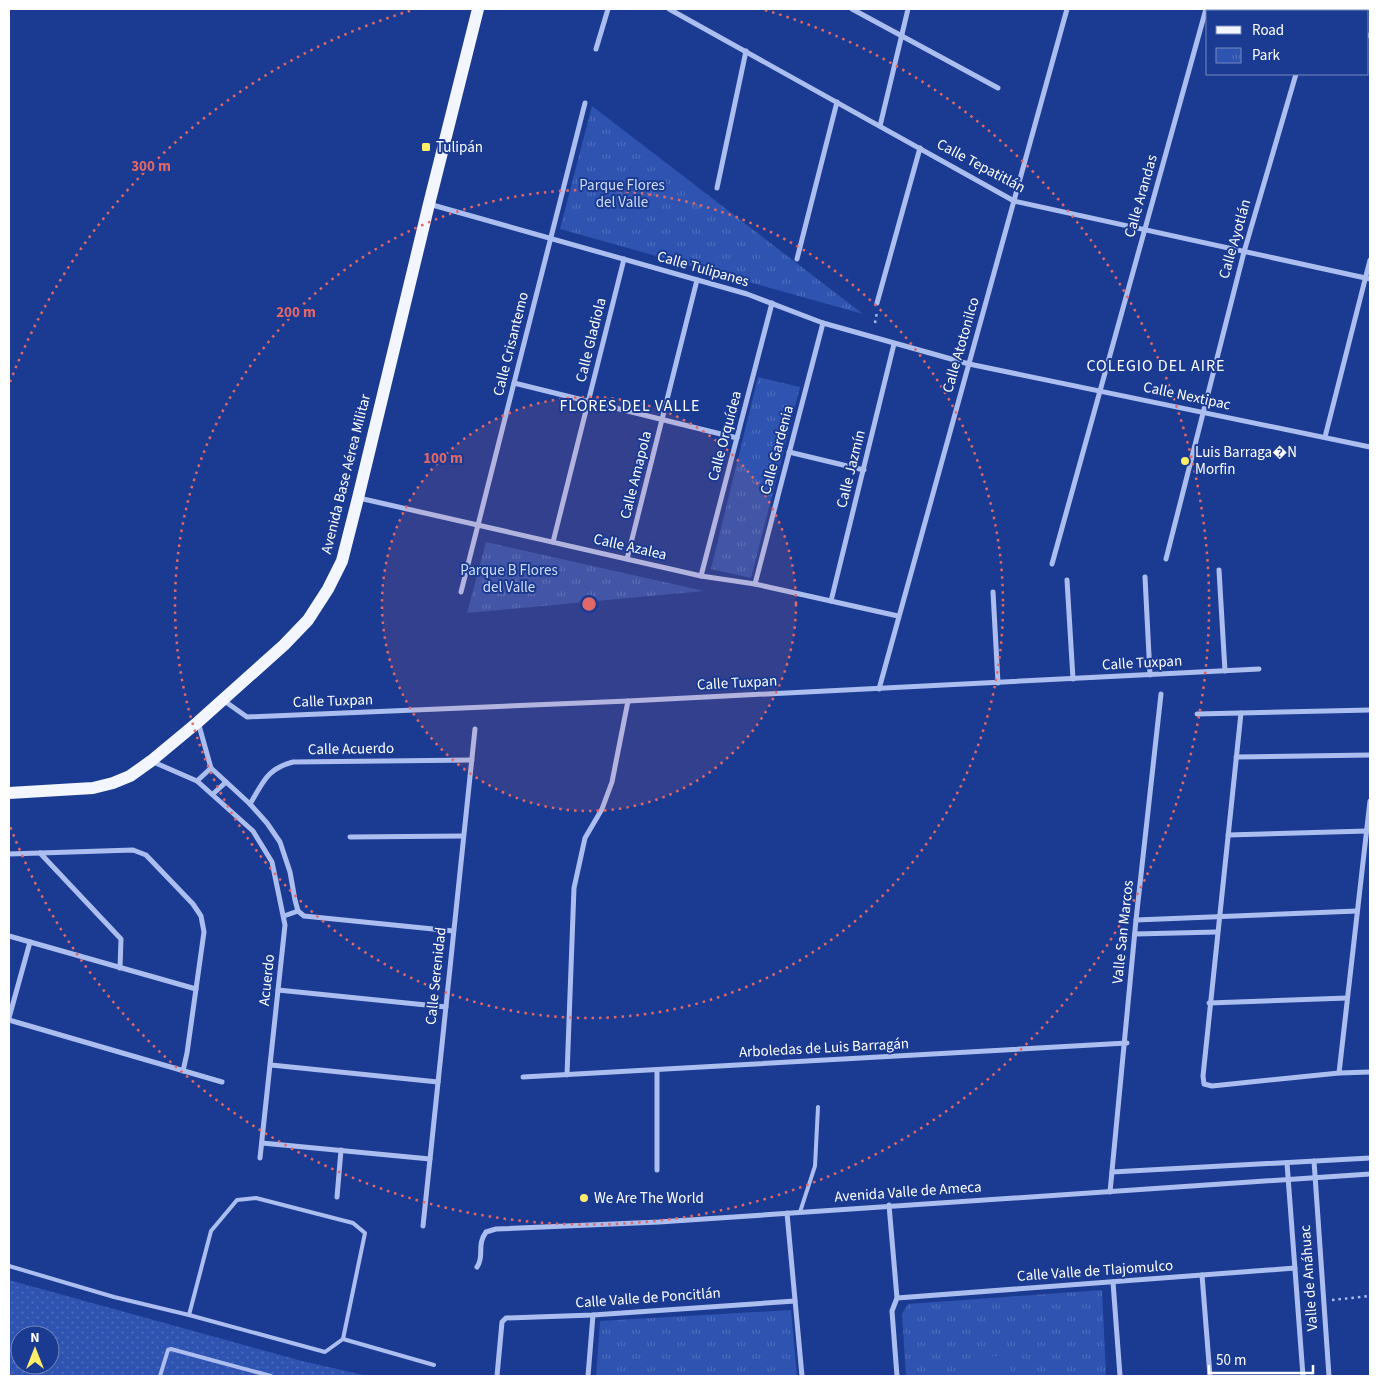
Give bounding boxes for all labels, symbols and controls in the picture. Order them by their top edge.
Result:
legend [1206,10,1369,75]
text: Road [1252,20,1284,41]
text: Park [1252,45,1281,66]
street label: Calle Tepatitlán [933,134,1029,198]
place label: Tulipán [436,137,483,158]
marker: Tulipán [420,141,432,153]
street label: Calle Arandas [1119,152,1163,240]
text: 300 m [131,156,171,177]
park label: Parque Flores del Valle [579,175,665,213]
street label: Calle Ayotlán [1214,197,1256,281]
street label: Calle Tulipanes [655,246,751,292]
street label: Calle Crisantemo [488,290,534,398]
street label: Calle Atotonilco [937,295,985,395]
street label: Calle Gladiola [570,296,612,384]
text: 200 m [276,302,316,323]
district label: COLEGIO DEL AIRE [1086,355,1226,377]
street label: Calle Nextipac [1141,376,1233,416]
street label: Calle Orquídea [703,389,747,483]
street label: Avenida Base Aérea Militar [316,391,376,556]
district label: FLORES DEL VALLE [559,395,701,417]
street label: Calle Gardenia [755,403,799,497]
street label: Calle Jazmín [831,428,871,510]
street label: Calle Amapola [615,429,657,521]
place label: Luis Barraga�N Morfin [1195,442,1297,480]
text: 100 m [423,448,463,469]
marker: Luis Barraga�N Morfin [1179,455,1191,467]
street label: Calle Azalea [591,528,669,566]
park label: Parque B Flores del Valle [460,560,558,598]
centre of rings [580,595,598,613]
street label: Calle Tuxpan [1101,650,1183,676]
street label: Calle Tuxpan [696,670,778,696]
street label: Calle Tuxpan [293,689,373,713]
street label: Calle Acuerdo [308,738,394,760]
street label: Valle San Marcos [1107,879,1139,985]
street label: Calle Serenidad [420,926,452,1026]
street label: Acuerdo [254,953,280,1007]
street label: Arboledas de Luis Barragán [738,1033,910,1063]
street label: Avenida Valle de Ameca [834,1176,982,1208]
place label: We Are The World [594,1188,704,1209]
marker: We Are The World [578,1192,590,1204]
street label: Valle de Anáhuac [1295,1224,1323,1332]
street label: Calle Valle de Tlajomulco [1016,1255,1174,1287]
street label: Calle Valle de Poncitlán [575,1282,721,1314]
north arrow [10,1325,60,1375]
text: N [30,1328,40,1348]
scale bar [1209,1342,1313,1374]
text: 50 m [1216,1350,1246,1371]

